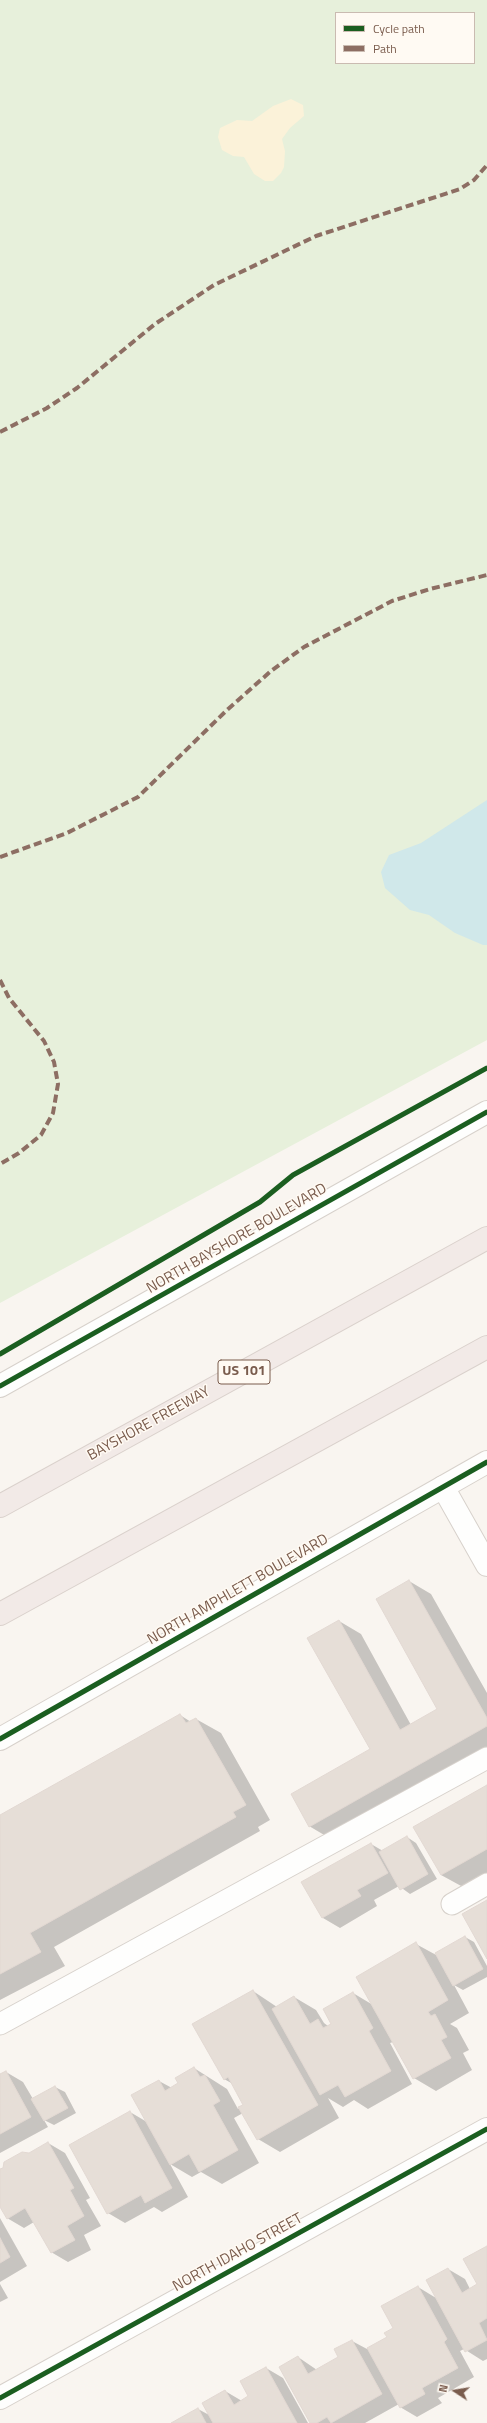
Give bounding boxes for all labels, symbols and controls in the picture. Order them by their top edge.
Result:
legend [335,12,475,64]
text: Cycle path [373,19,425,38]
text: Path [373,39,397,58]
street label: NORTH BAYSHORE BOULEVARD [144,1180,330,1298]
road number: US 101 [218,1360,270,1384]
street label: BAYSHORE FREEWAY [85,1383,213,1465]
street label: NORTH AMPHLETT BOULEVARD [144,1531,332,1649]
street label: NORTH IDAHO STREET [170,2210,306,2296]
north arrow [435,2371,475,2411]
text: N [435,2383,452,2394]

